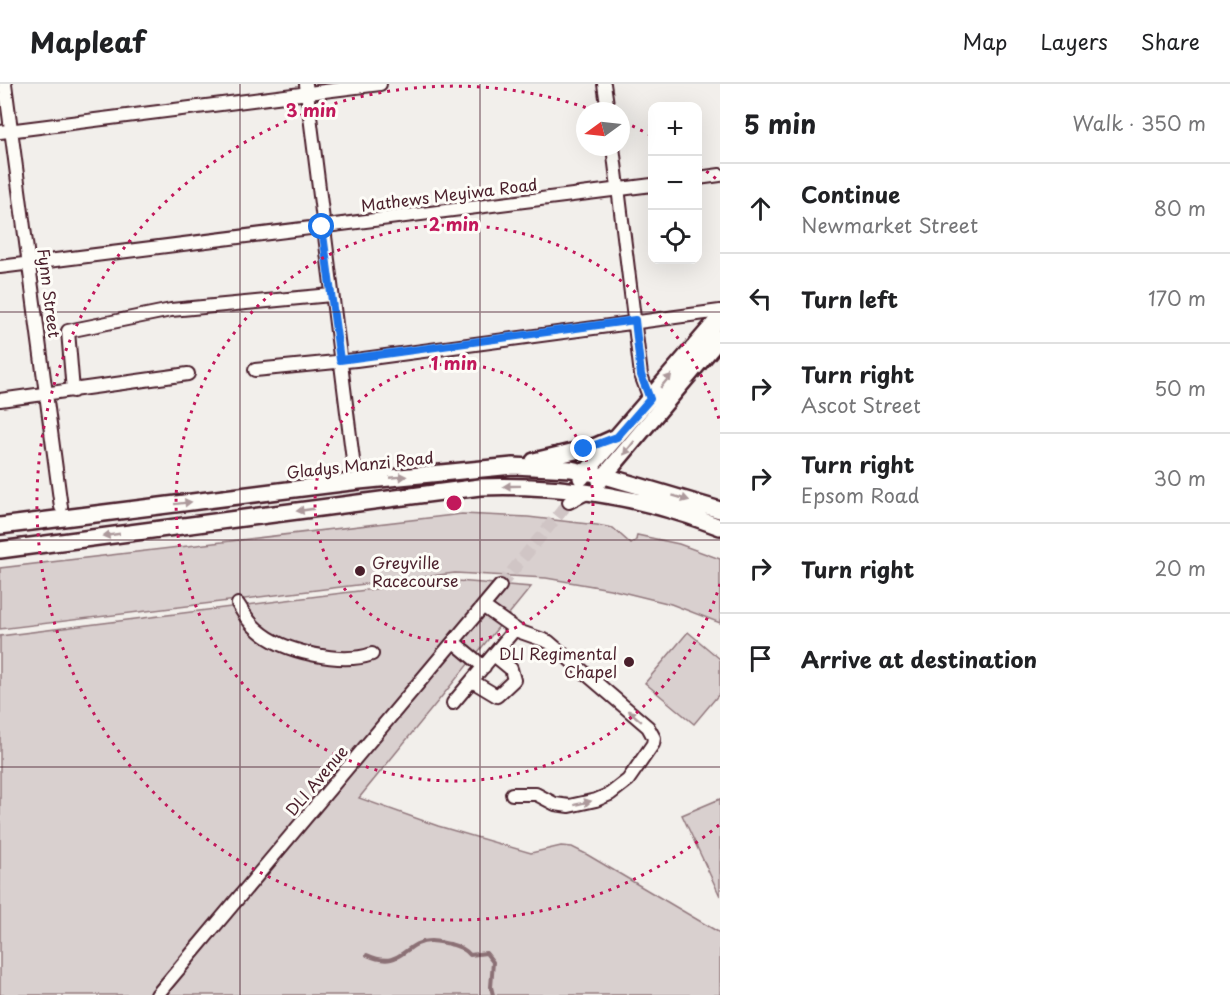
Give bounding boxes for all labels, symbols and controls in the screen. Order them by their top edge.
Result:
text: Mapleaf [30,20,146,63]
text: Map [963,25,1007,57]
text: Layers [1040,25,1108,57]
text: Share [1141,25,1200,57]
text: 3 min [286,96,336,123]
north arrow [576,102,630,156]
map controls [648,102,702,264]
button: + [648,102,702,156]
text: 5 min [744,104,816,143]
text: Walk · 350 m [1073,108,1206,138]
button: − [648,156,702,210]
street label: Mathews Meyiwa Road [359,171,539,217]
text: Continue [801,177,900,210]
icon: ahead [744,192,777,225]
text: 80 m [1154,193,1206,223]
text: 2 min [429,210,479,237]
button: locate [648,210,702,264]
text: Newmarket Street [801,210,978,240]
route start [308,213,334,239]
street label: Fynn Street [33,247,67,340]
icon: left [744,282,777,315]
text: Turn left [801,282,898,315]
text: 170 m [1148,283,1206,313]
text: 1 min [431,349,477,376]
text: Turn right [801,357,914,390]
icon: right [744,372,777,405]
one-way arrow [659,373,672,389]
text: 50 m [1154,373,1206,403]
text: Ascot Street [801,390,921,420]
route end [570,435,596,461]
one-way arrow [622,440,635,456]
street label: Gladys Manzi Road [285,444,435,484]
text: Turn right [801,447,914,480]
icon: right [744,462,777,495]
text: 30 m [1153,463,1206,493]
one-way arrow [389,472,408,482]
text: Epsom Road [801,480,919,510]
one-way arrow [503,481,522,491]
centre of rings [444,493,464,513]
one-way arrow [672,494,690,503]
one-way arrow [174,498,193,507]
one-way arrow [295,505,314,515]
one-way arrow [102,531,121,540]
place label: Greyville Racecourse [372,550,459,592]
icon: right [744,552,777,585]
text: Turn right [801,552,914,585]
text: 20 m [1154,553,1206,583]
marker: Greyville Racecourse [353,564,367,578]
place label: DLI Regimental Chapel [499,641,617,683]
icon: arrive [744,642,777,675]
text: Arrive at destination [801,642,1037,675]
marker: DLI Regimental Chapel [622,655,636,669]
one-way arrow [628,710,643,723]
street label: DLI Avenue [279,739,353,821]
one-way arrow [574,797,593,807]

